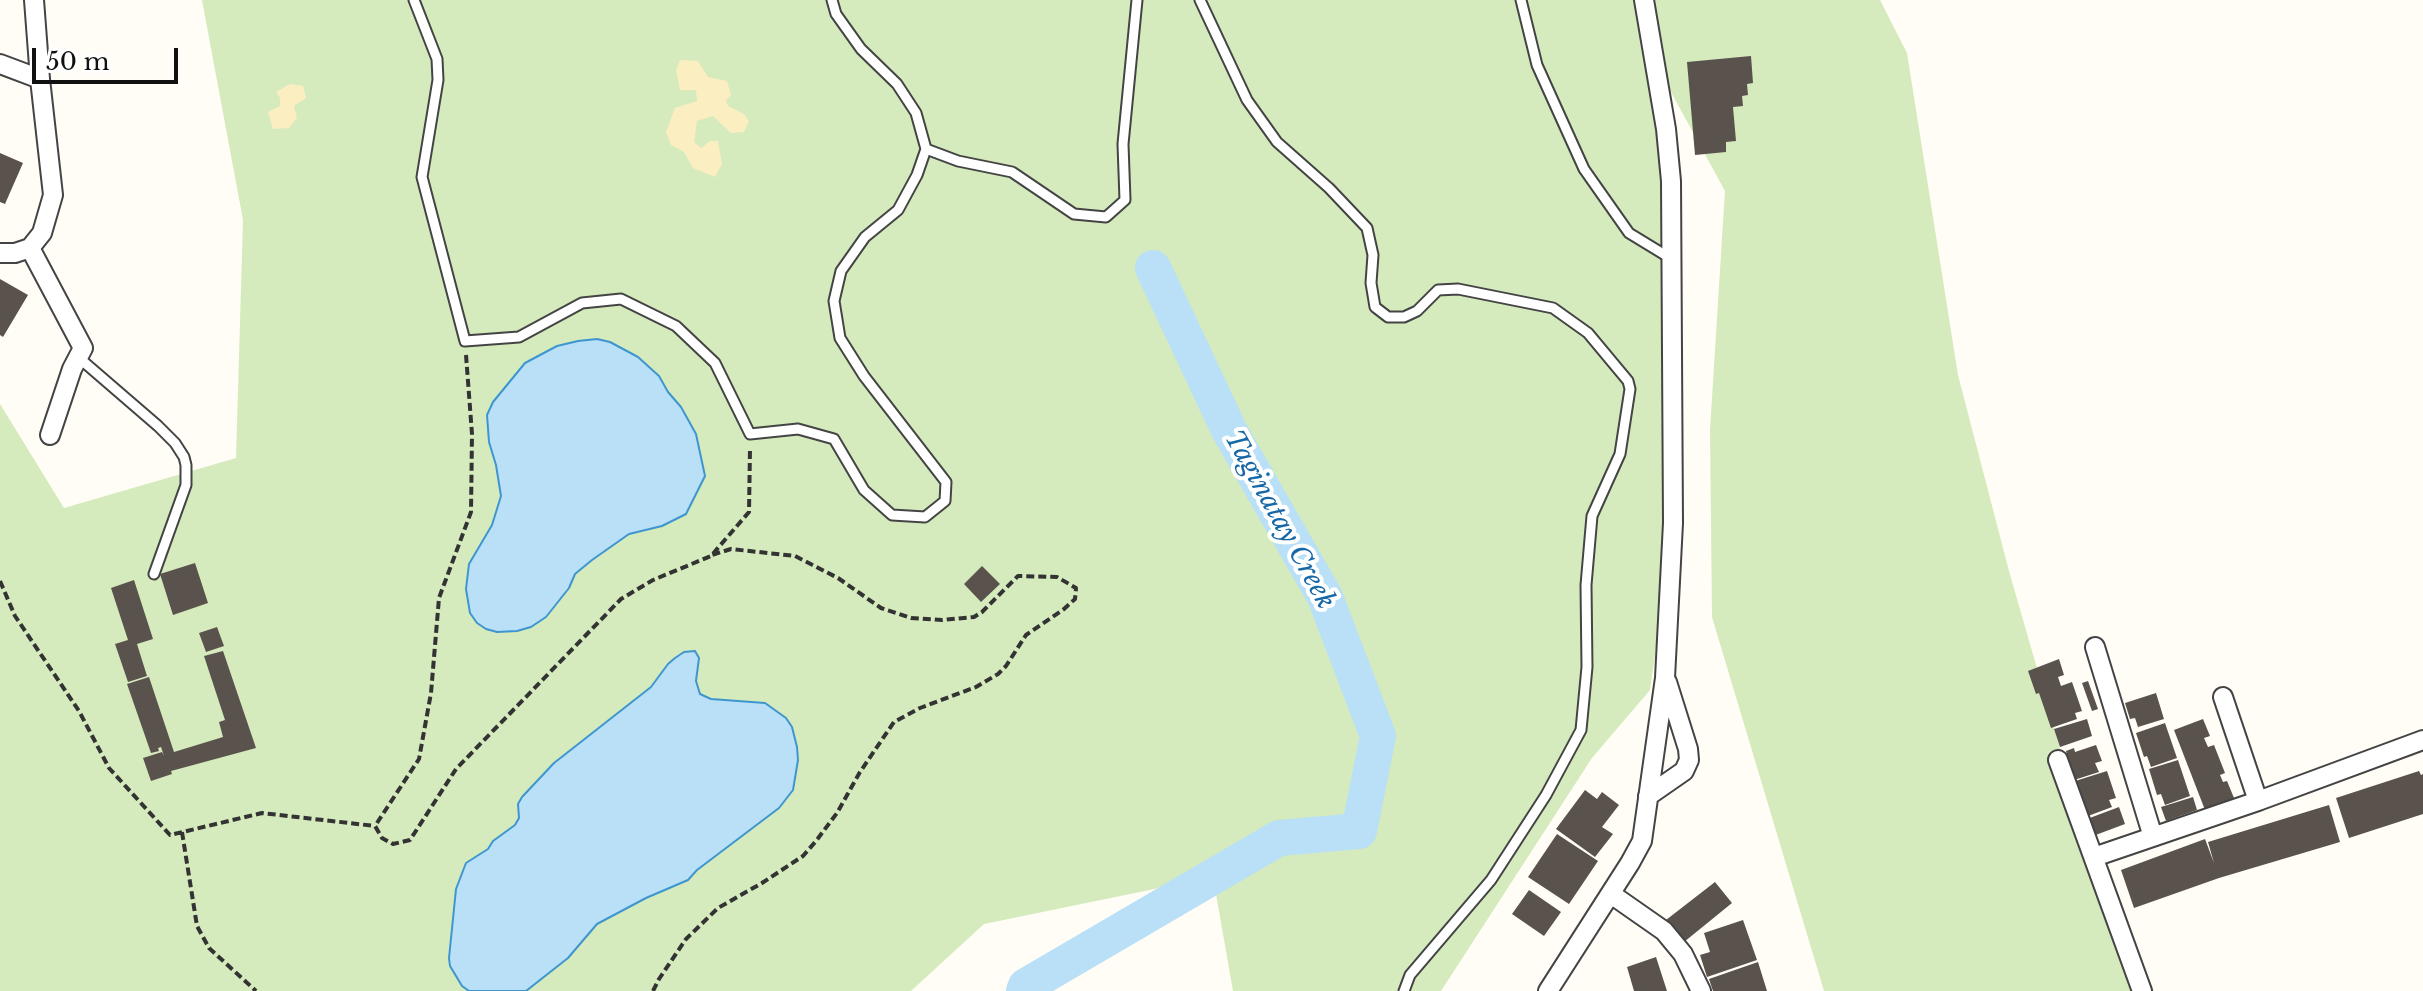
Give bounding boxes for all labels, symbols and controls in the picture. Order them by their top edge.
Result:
scale bar [36,32,182,82]
text: 50 m [46,47,109,76]
water label: Taginatay Creek [1217,425,1341,615]

